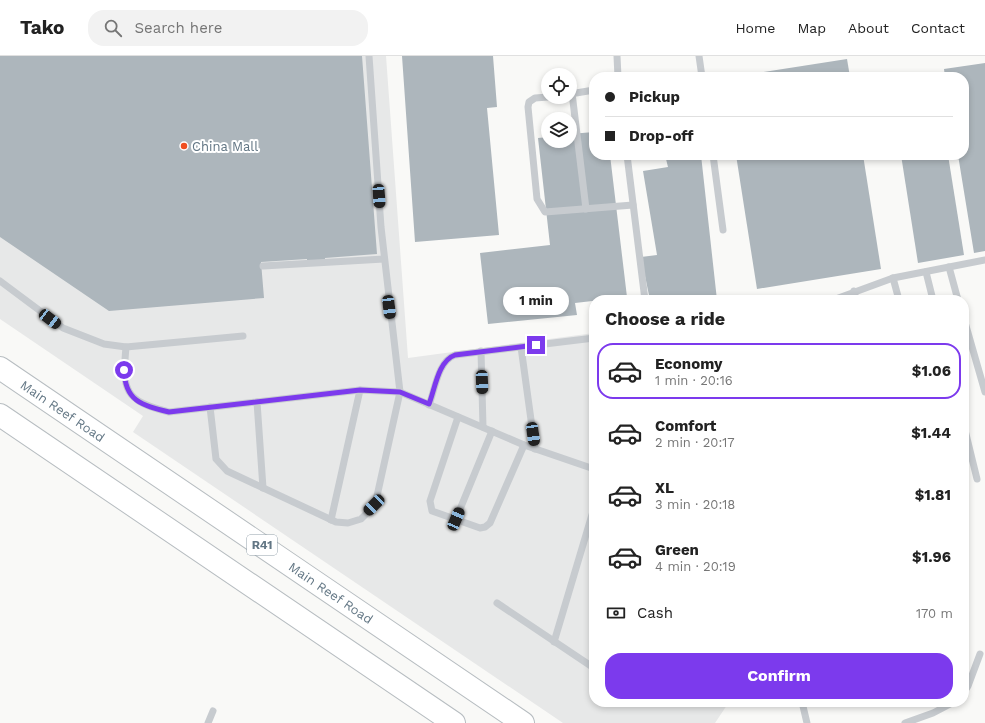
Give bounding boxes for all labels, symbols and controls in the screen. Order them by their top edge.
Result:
search box [88,10,368,46]
text: Tako [20,16,64,39]
icon: search [102,17,124,39]
text: Search here [134,19,222,37]
text: Home [735,20,775,36]
text: Map [797,20,826,36]
text: About [848,20,889,36]
text: Contact [911,20,965,36]
map controls [541,68,577,148]
button: locate [541,68,577,104]
text: Pickup [629,88,680,106]
button: layers [541,112,577,148]
text: Drop-off [629,127,694,145]
place label: China Mall [192,139,258,154]
marker: China Mall [179,141,189,151]
car [372,184,386,208]
callout: 1 min [503,287,569,315]
text: 1 min [519,293,553,308]
car [382,294,396,320]
car [37,307,63,331]
text: Choose a ride [605,308,725,329]
route end [527,336,545,354]
icon: car [607,353,643,389]
text: Economy [655,355,722,373]
route start [115,361,133,379]
text: $1.06 [912,362,951,380]
car [476,370,488,394]
text: 1 min · 20:16 [655,373,733,388]
street label: Main Reef Road [18,377,108,445]
icon: car [607,415,643,451]
text: Comfort [655,417,716,435]
car [525,421,541,447]
text: $1.44 [911,424,951,442]
text: 2 min · 20:17 [655,435,735,450]
icon: car [607,477,643,513]
text: XL [655,479,674,497]
text: $1.81 [915,486,951,504]
car [361,492,387,518]
text: 3 min · 20:18 [655,497,735,512]
car [446,506,466,532]
road number: R41 [247,535,277,555]
icon: car [607,539,643,575]
text: Green [655,541,699,559]
text: $1.96 [912,548,951,566]
street label: Main Reef Road [286,559,376,627]
text: 4 min · 20:19 [655,559,736,574]
icon: cash [605,602,627,624]
text: Cash [637,604,673,622]
text: 170 m [916,606,953,621]
button: Confirm [605,653,953,699]

